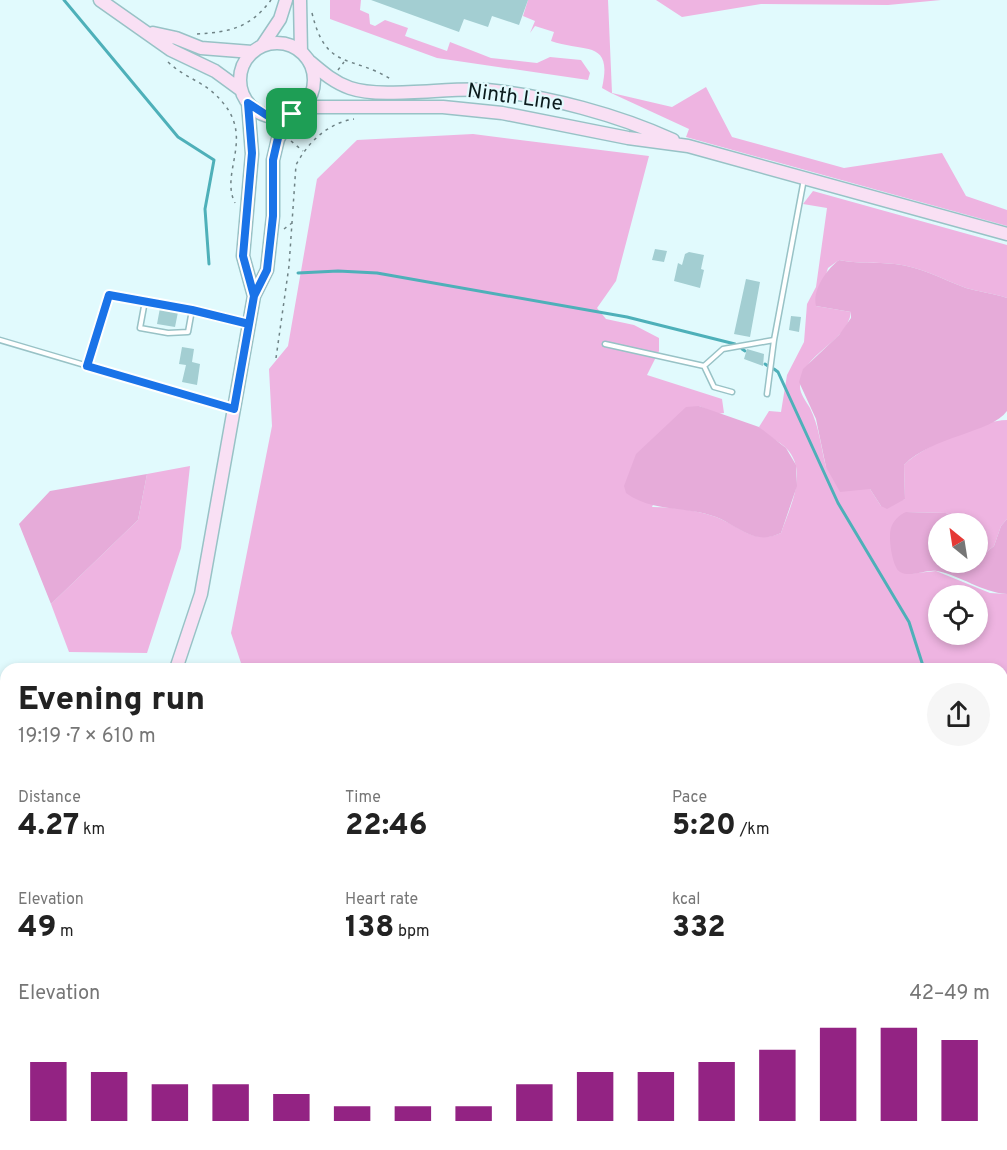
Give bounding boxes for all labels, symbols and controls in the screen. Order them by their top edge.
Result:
street label: Ninth Line [465,78,565,118]
pin [266,88,317,139]
icon: arrive [275,97,308,130]
north arrow [928,513,988,573]
map controls [928,513,988,645]
button: locate [928,585,988,645]
text: Evening run [18,680,205,722]
button: share [927,683,990,746]
text: 19:19 · 7 × 610 m [18,724,156,750]
text: Distance [18,788,81,808]
text: Time [345,788,381,808]
text: Pace [672,788,707,808]
text: 4.27 [18,808,79,845]
text: 22:46 [345,808,427,845]
text: 5:20 [672,808,736,845]
text: km [79,820,105,840]
text: /km [736,820,770,840]
text: Elevation [18,890,84,910]
text: Heart rate [345,890,418,910]
text: kcal [672,890,700,910]
text: 49 [18,910,56,947]
text: 138 [345,910,394,947]
text: 332 [672,910,726,947]
text: m [56,922,74,942]
text: bpm [394,922,429,942]
text: Elevation [18,981,100,1007]
text: 42–49 m [909,981,990,1007]

